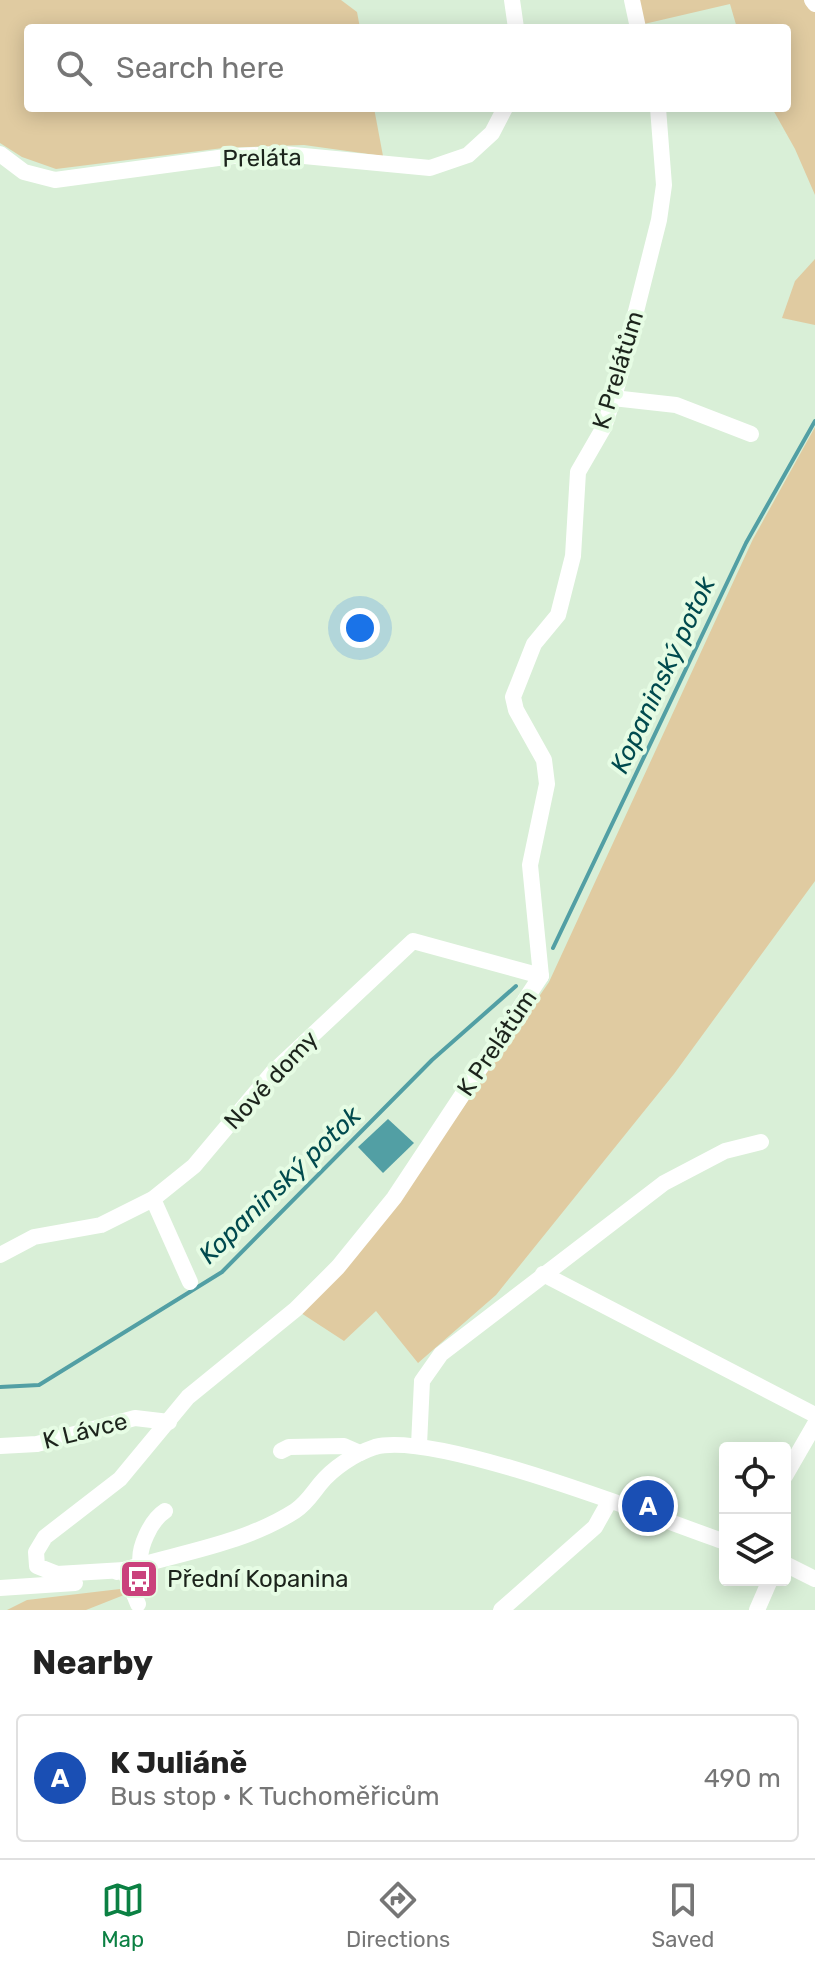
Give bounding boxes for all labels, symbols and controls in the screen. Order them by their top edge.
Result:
search box [24,24,791,112]
icon: search [52,46,96,90]
text: Search here [116,50,284,86]
street label: Preláta [222,143,302,173]
street label: K Prelátům [587,308,649,432]
water label: Kopaninský potok [604,571,722,778]
your location [340,608,380,648]
street label: K Prelátům [451,985,543,1101]
street label: Nové domy [218,1025,324,1135]
water label: Kopaninský potok [193,1099,368,1270]
street label: K Lávce [40,1407,130,1455]
map controls [719,1442,791,1586]
button: locate [719,1442,791,1514]
pin: A [622,1476,674,1536]
button: layers [719,1514,791,1586]
bus stop icon: Přední Kopanina [118,1558,160,1600]
place label: Přední Kopanina [167,1565,348,1593]
text: Nearby [32,1642,153,1683]
text: K Juliáně [110,1745,247,1781]
text: A [51,1763,69,1794]
text: 490 m [704,1763,781,1794]
text: Bus stop · K Tuchoměřicům [110,1781,440,1812]
tab: Map [101,1878,145,1953]
tab: Directions [346,1878,450,1953]
tab: Saved [652,1878,714,1953]

